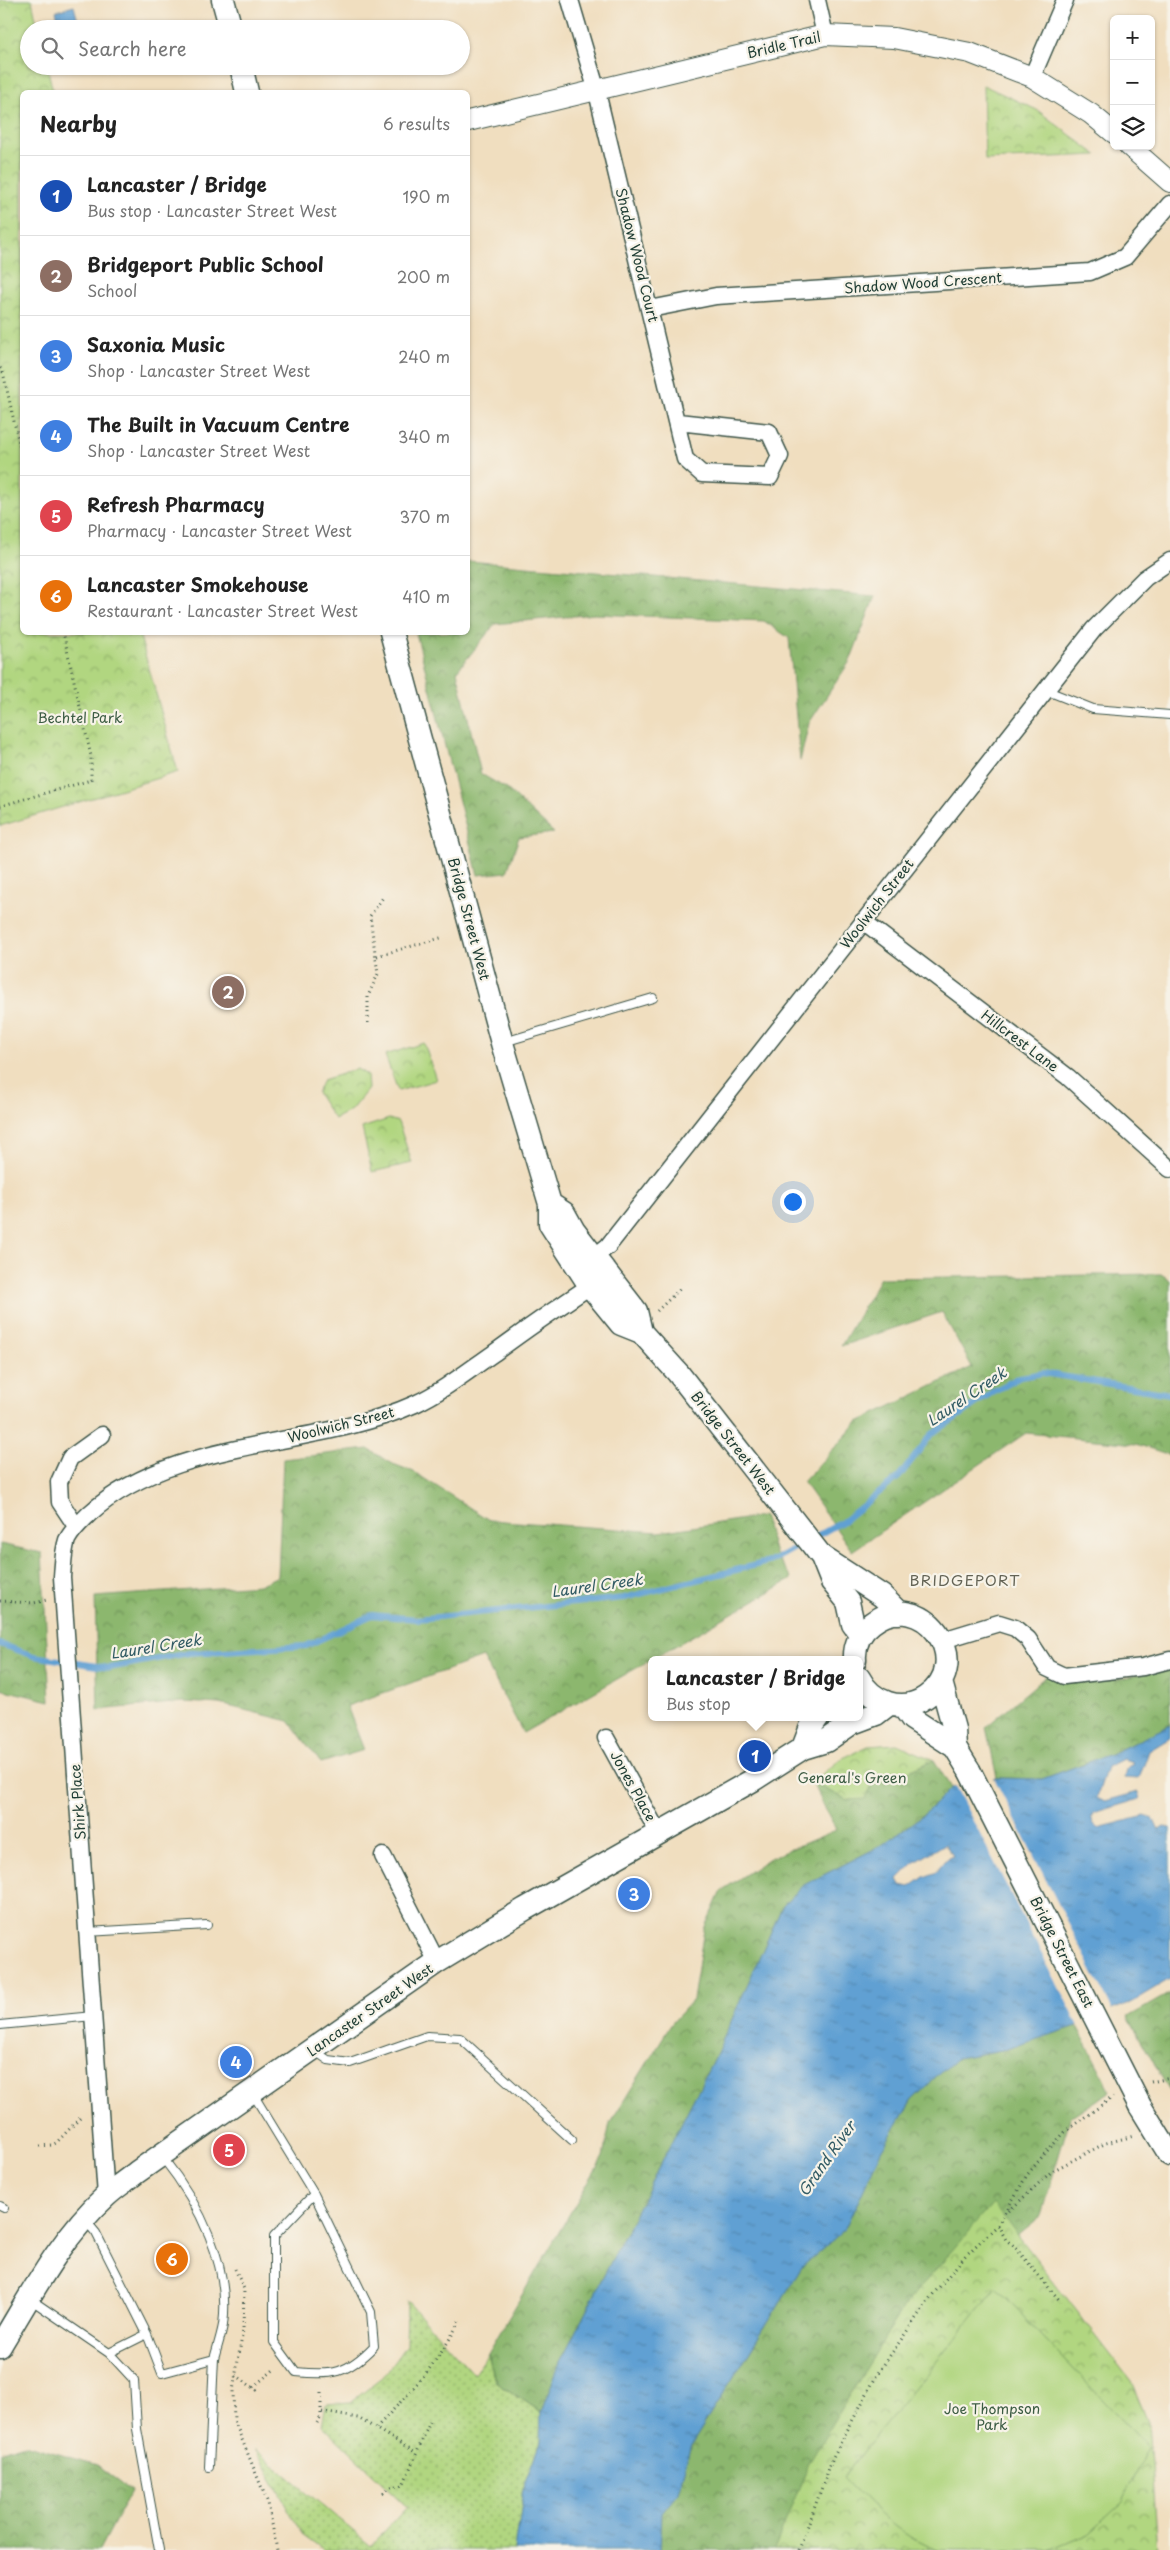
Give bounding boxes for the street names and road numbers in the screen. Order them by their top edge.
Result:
street label: Bridle Trail [745,26,823,63]
street label: Shadow Wood Court [611,186,664,324]
street label: Shadow Wood Crescent [843,266,1003,298]
street label: Woolwich Street [835,854,919,953]
street label: Bridge Street West [443,855,496,983]
street label: Hillcrest Lane [977,1004,1064,1077]
street label: Bridge Street West [686,1386,781,1499]
street label: Woolwich Street [285,1401,397,1448]
street label: Jones Place [605,1747,661,1825]
street label: Shirk Place [64,1763,91,1841]
street label: Bridge Street East [1025,1893,1100,2012]
street label: Lancaster Street West [302,1958,438,2061]

